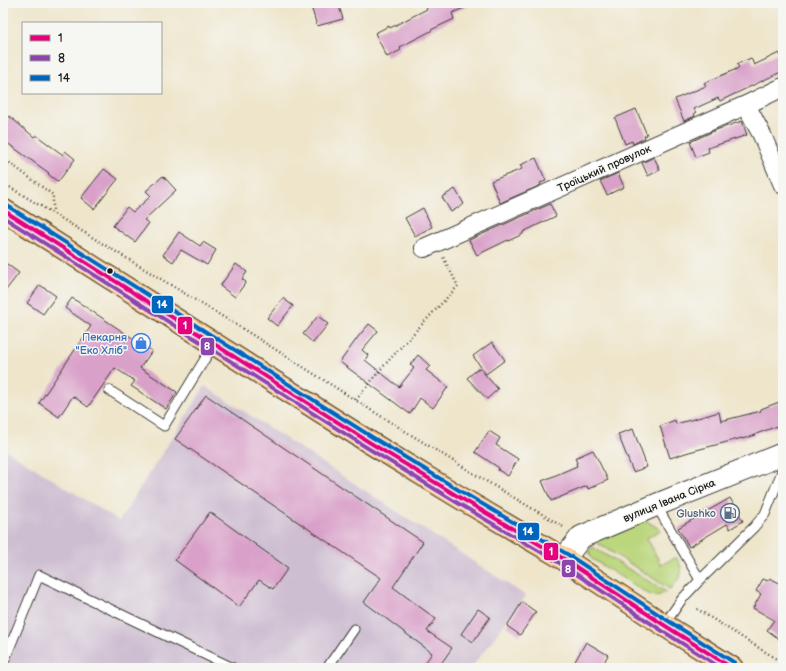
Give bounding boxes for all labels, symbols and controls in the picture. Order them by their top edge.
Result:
legend [22,22,162,94]
text: 1 [58,31,63,46]
text: 8 [58,51,65,66]
text: 14 [58,71,71,86]
street label: Троїцький провулок [555,142,653,195]
unlabelled marker [105,266,115,276]
line badge: 14 [151,295,174,314]
text: 14 [156,298,168,311]
line badge: 1 [177,316,193,335]
text: 1 [183,319,187,332]
place label: Пекарня "Еко Хліб" [76,331,127,357]
shop icon: Пекарня "Еко Хліб" [130,332,152,354]
line badge: 8 [200,337,215,356]
text: 8 [204,340,211,353]
street label: вулиця Івана Сірка [621,476,718,525]
fuel station icon: Glushko [719,502,741,524]
place label: Glushko [676,507,716,520]
line badge: 14 [517,522,540,541]
text: 14 [522,525,534,538]
line badge: 1 [543,542,559,561]
text: 1 [549,545,553,558]
line badge: 8 [561,559,576,578]
text: 8 [565,563,572,576]

